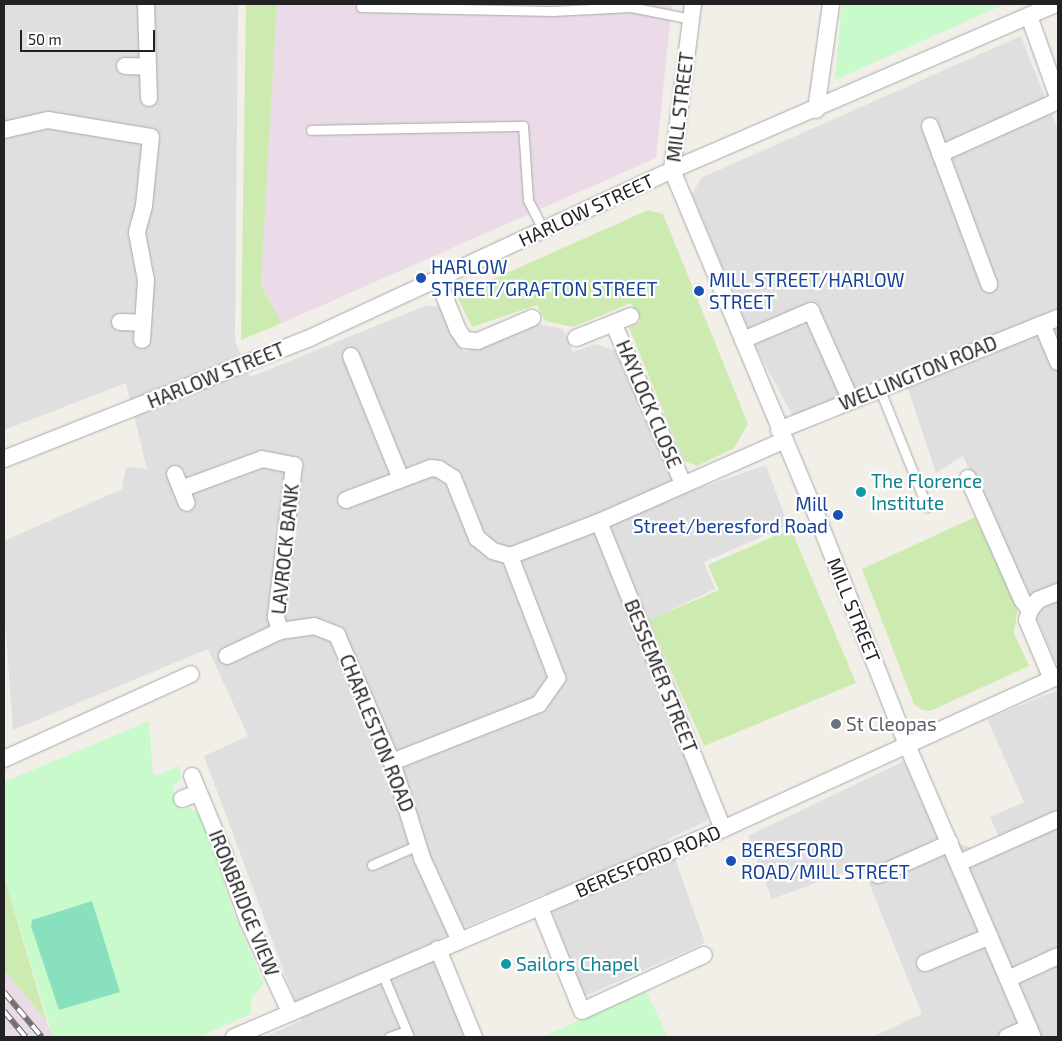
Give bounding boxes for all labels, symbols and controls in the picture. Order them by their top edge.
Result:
scale bar [22,20,158,52]
text: 50 m [28,30,62,48]
street label: MILL STREET [662,50,698,164]
street label: HARLOW STREET [515,169,657,251]
place label: HARLOW STREET/GRAFTON STREET [431,256,658,300]
place label: MILL STREET/HARLOW STREET [709,269,905,313]
marker: HARLOW STREET/GRAFTON STREET [415,272,427,284]
marker: MILL STREET/HARLOW STREET [693,285,705,297]
street label: WELLINGTON ROAD [836,331,1000,415]
street label: HAYLOCK CLOSE [612,336,686,472]
street label: HARLOW STREET [144,337,288,413]
place label: The Florence Institute [871,470,982,514]
street label: LAVROCK BANK [267,482,303,616]
marker: The Florence Institute [855,486,867,498]
place label: Mill Street/beresford Road [633,493,828,537]
marker: Mill Street/beresford Road [832,509,844,521]
street label: MILL STREET [823,554,885,666]
street label: BESSEMER STREET [620,596,702,756]
street label: CHARLESTON ROAD [335,651,419,815]
place label: St Cleopas [846,713,937,735]
marker: St Cleopas [830,718,842,730]
street label: BERESFORD ROAD [572,820,724,902]
street label: IRONBRIDGE VIEW [204,826,284,980]
place label: BERESFORD ROAD/MILL STREET [741,839,910,883]
marker: BERESFORD ROAD/MILL STREET [725,855,737,867]
place label: Sailors Chapel [516,953,639,975]
marker: Sailors Chapel [500,958,512,970]

